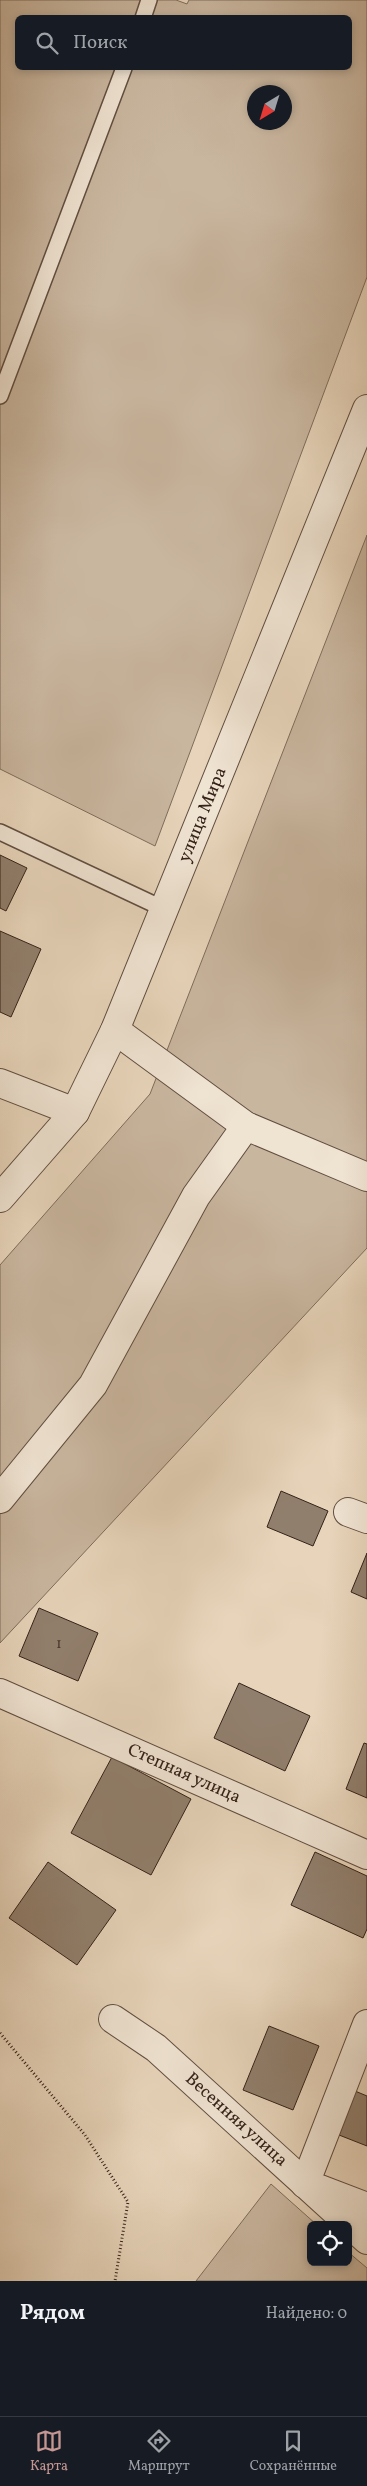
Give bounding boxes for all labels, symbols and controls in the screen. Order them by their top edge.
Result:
search box [15,15,352,70]
icon: search [33,29,61,57]
text: Поиск [73,30,127,56]
north arrow [247,85,292,130]
street label: улица Мира [173,764,233,866]
house number: 1 [56,1634,62,1655]
street label: Степная улица [123,1738,245,1810]
street label: Весенняя улица [179,2067,293,2173]
map controls [307,2221,352,2266]
button: locate [307,2221,352,2266]
text: Рядом [20,2299,85,2328]
text: Найдено: 0 [266,2303,347,2325]
tab: Карта [30,2427,68,2476]
tab: Маршрут [128,2427,190,2476]
tab: Сохранённые [250,2427,337,2476]

